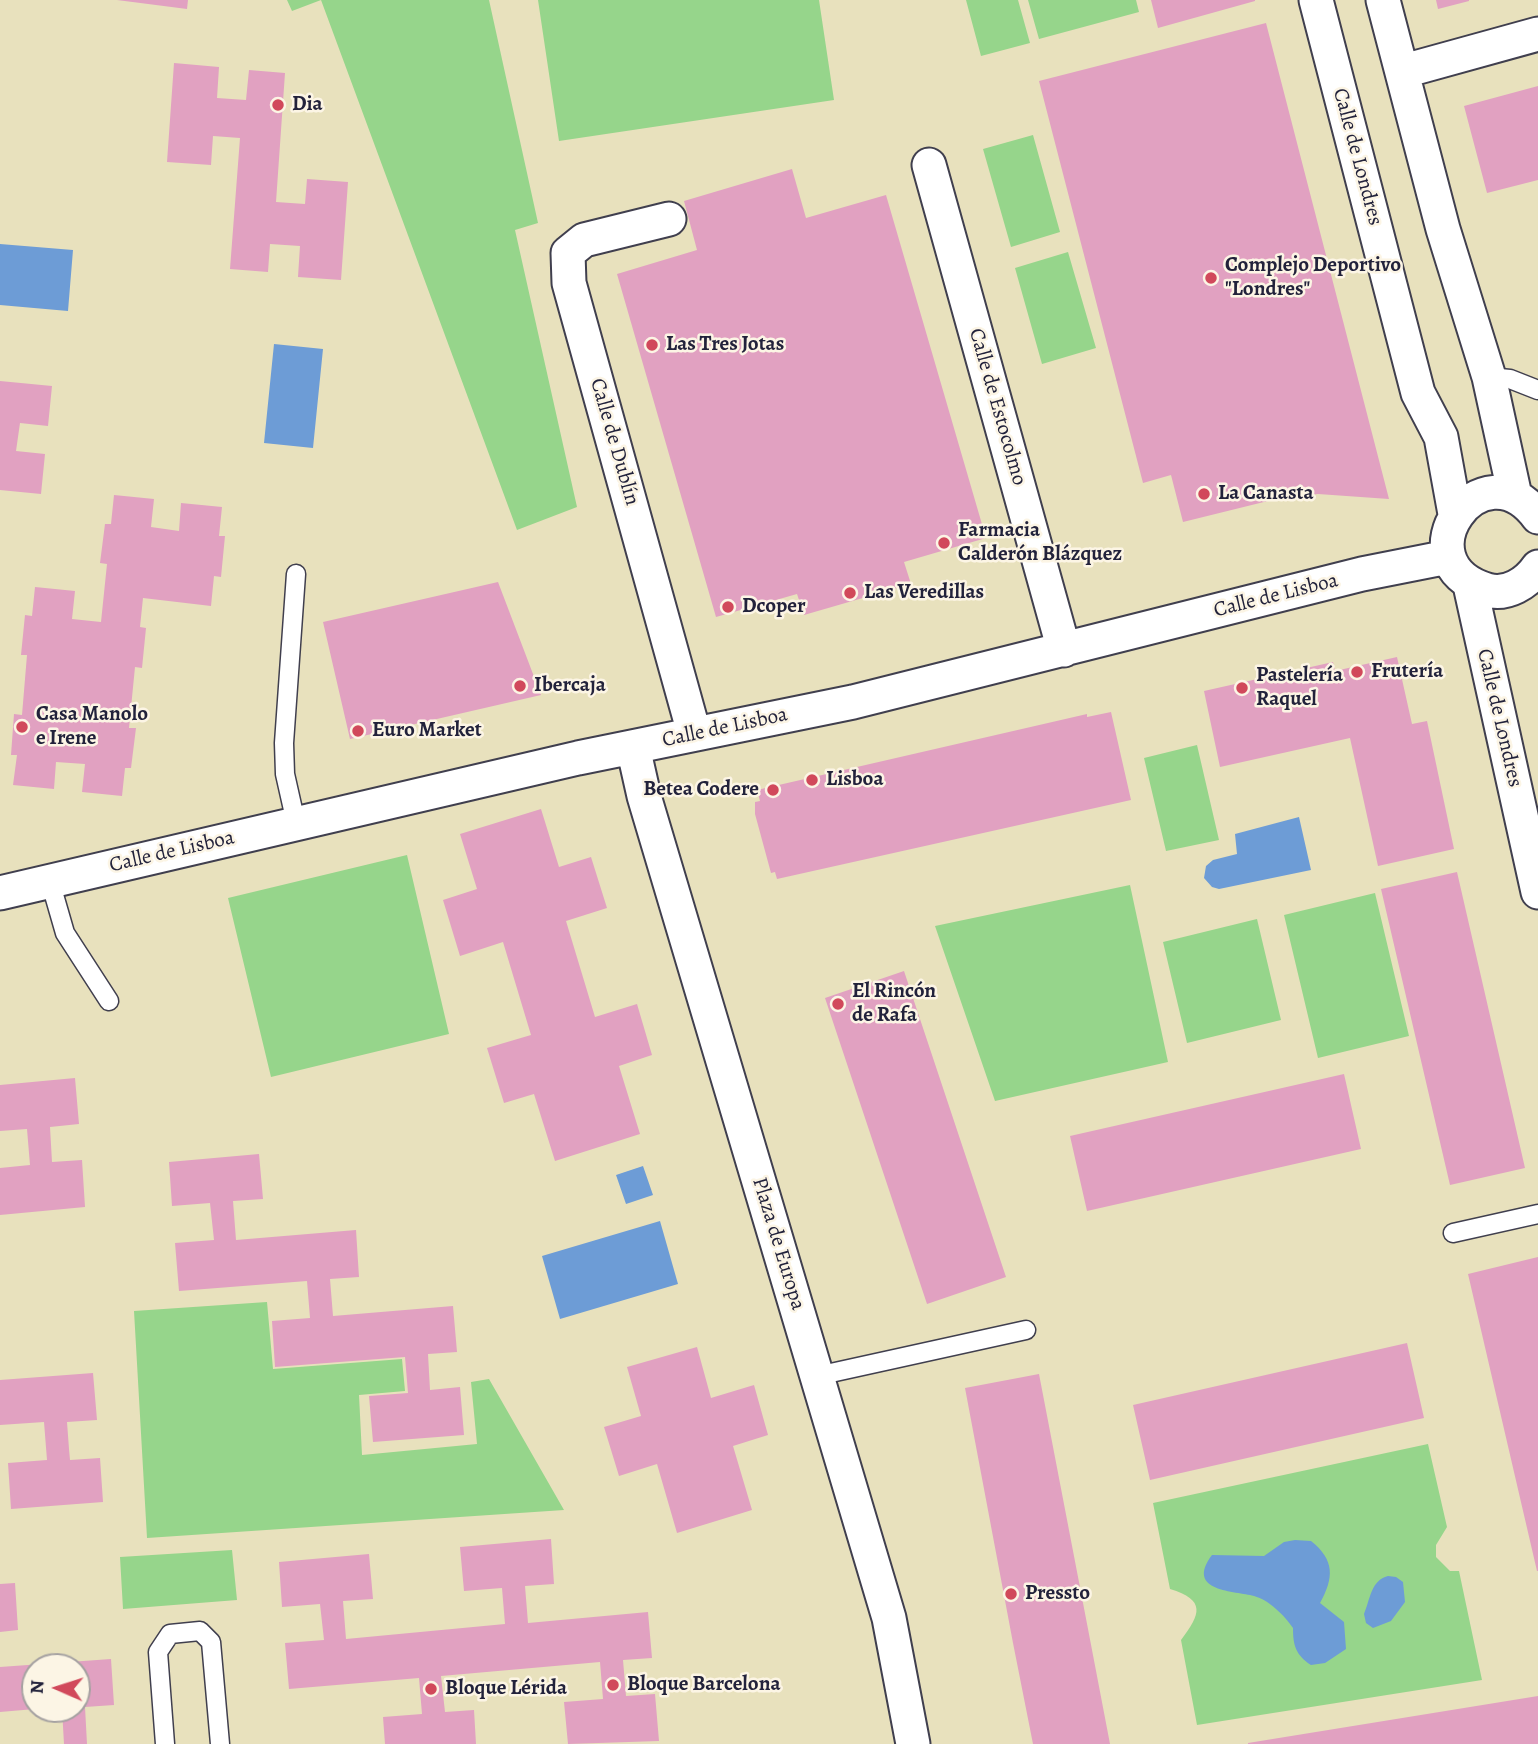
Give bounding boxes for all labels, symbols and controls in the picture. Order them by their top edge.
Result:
street label: Calle de Londres [1327,86,1387,228]
place label: Dia [292,92,323,118]
marker: Dia [270,97,286,113]
place label: Complejo Deportivo "Londres" [1225,253,1401,303]
marker: Complejo Deportivo "Londres" [1203,270,1219,286]
street label: Calle de Estocolmo [963,326,1031,488]
place label: Las Tres Jotas [666,332,784,358]
marker: Las Tres Jotas [644,337,660,353]
street label: Calle de Dublín [584,376,644,508]
place label: La Canasta [1218,481,1314,507]
marker: La Canasta [1196,486,1212,502]
place label: Farmacia Calderón Blázquez [958,518,1122,568]
marker: Farmacia Calderón Blázquez [936,535,952,551]
street label: Calle de Lisboa [1211,568,1341,624]
place label: Las Veredillas [864,580,984,606]
marker: Las Veredillas [842,585,858,601]
place label: Dcoper [742,594,806,620]
marker: Dcoper [720,599,736,615]
street label: Calle de Londres [1471,646,1527,790]
place label: Frutería [1371,659,1443,685]
place label: Pastelería Raquel [1256,663,1343,713]
marker: Frutería [1349,664,1365,680]
place label: Ibercaja [534,673,606,699]
marker: Ibercaja [512,678,528,694]
marker: Pastelería Raquel [1234,680,1250,696]
place label: Casa Manolo e Irene [36,702,148,752]
street label: Calle de Lisboa [660,702,790,754]
place label: Euro Market [372,718,482,744]
marker: Casa Manolo e Irene [14,719,30,735]
marker: Euro Market [350,723,366,739]
place label: Lisboa [826,767,884,793]
marker: Lisboa [804,772,820,788]
place label: Betea Codere [643,777,759,803]
marker: Betea Codere [765,782,781,798]
street label: Calle de Lisboa [107,825,237,879]
place label: El Rincón de Rafa [852,979,936,1029]
marker: El Rincón de Rafa [830,996,846,1012]
street label: Plaza de Europa [746,1175,810,1313]
place label: Pressto [1025,1581,1090,1607]
marker: Pressto [1003,1586,1019,1602]
north arrow [21,1653,91,1723]
place label: Bloque Barcelona [627,1672,781,1698]
place label: Bloque Lérida [445,1676,567,1702]
marker: Bloque Barcelona [605,1677,621,1693]
text: N [24,1679,50,1695]
marker: Bloque Lérida [423,1681,439,1697]

